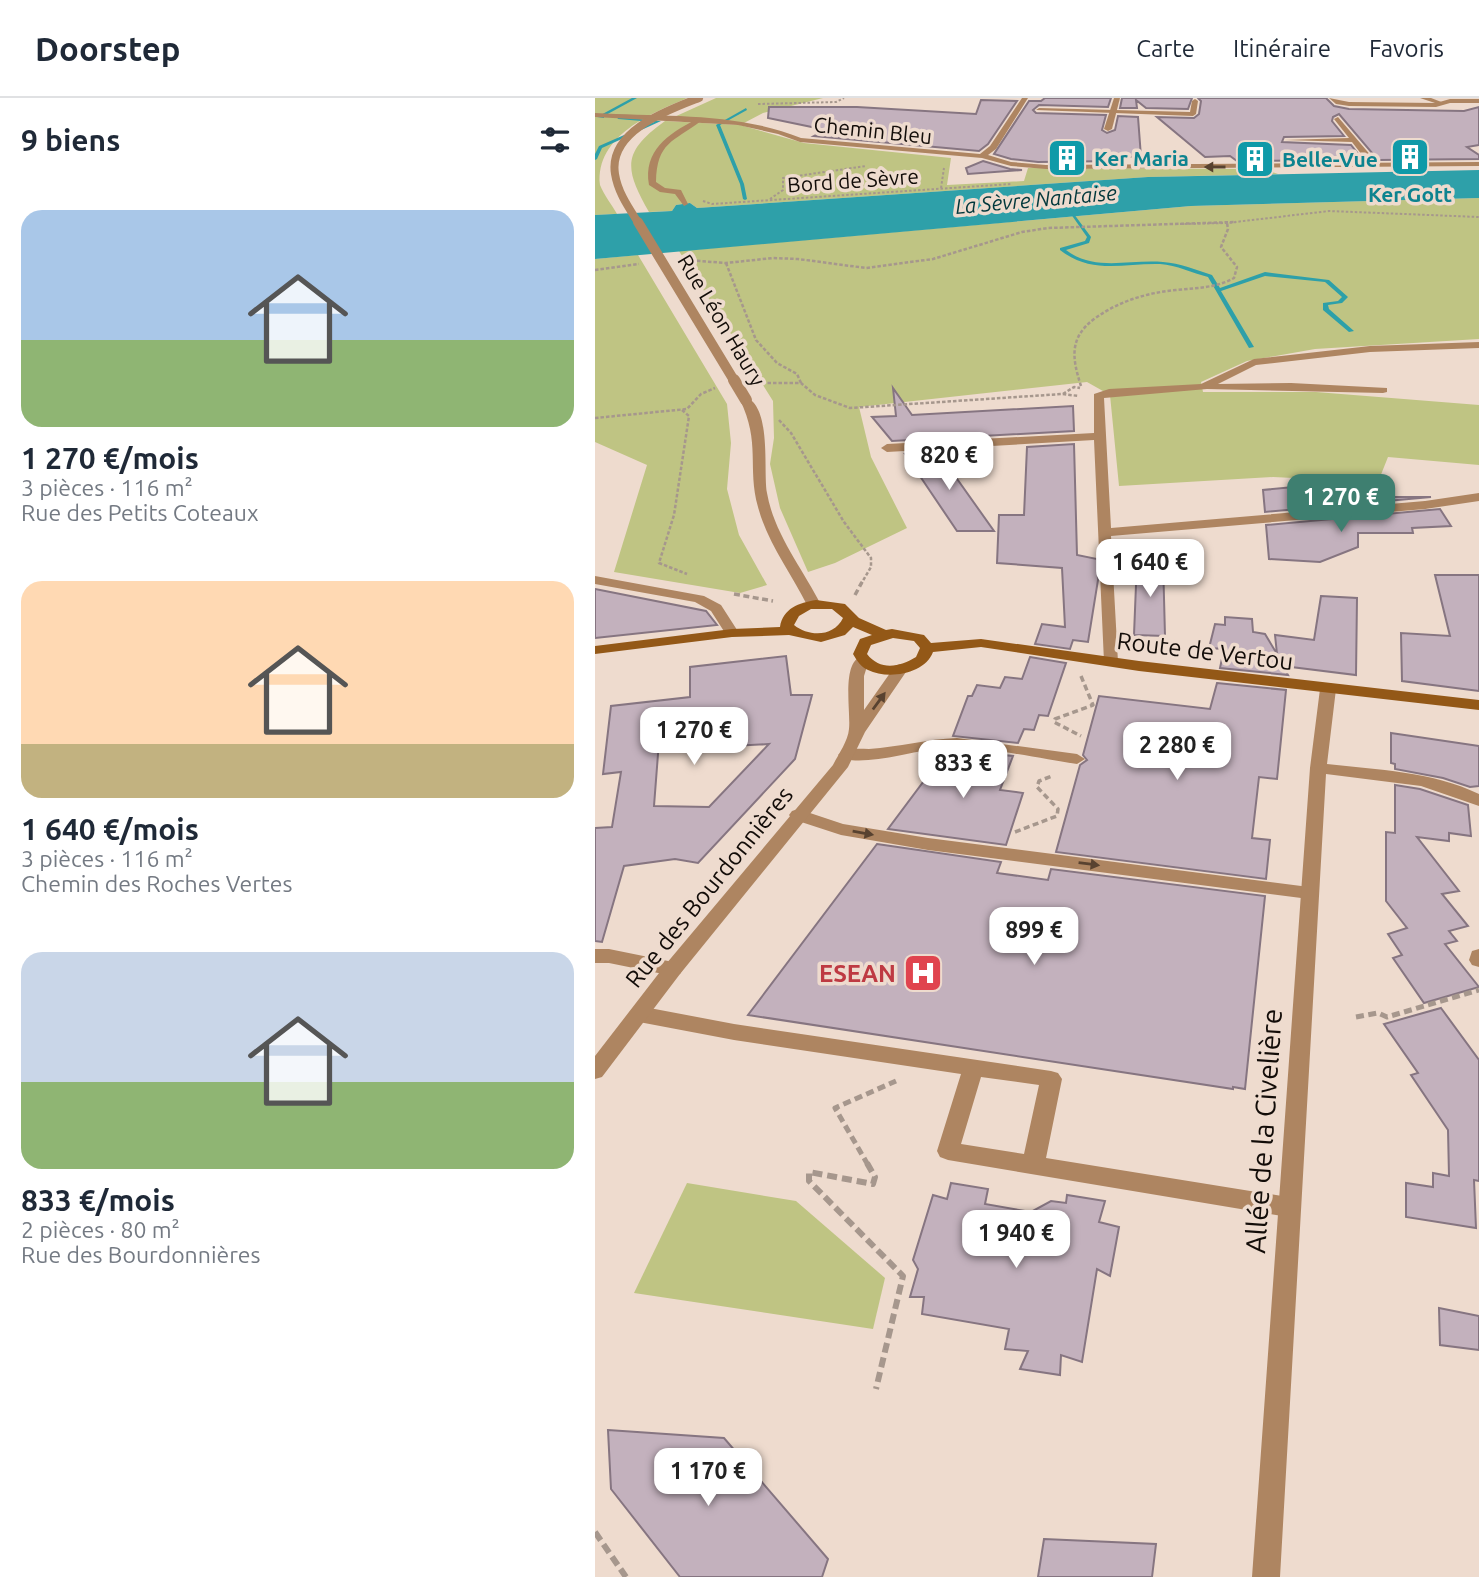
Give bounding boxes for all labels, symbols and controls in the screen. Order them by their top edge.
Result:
text: Doorstep [35,30,180,67]
text: Carte [1136,35,1195,62]
text: Itinéraire [1233,35,1331,62]
text: Favoris [1369,35,1444,62]
street label: Chemin Bleu [813,112,933,148]
icon: filters [536,121,574,159]
text: 9 biens [21,123,120,157]
building icon: Ker Gott [1389,136,1431,178]
building icon: Ker Maria [1046,137,1088,179]
building icon: Belle-Vue [1234,138,1276,180]
place label: Ker Maria [1094,146,1189,170]
place label: Belle-Vue [1282,147,1378,171]
one-way arrow [1204,162,1226,173]
street label: Bord de Sèvre [786,163,920,197]
water label: La Sèvre Nantaise [954,180,1118,218]
place label: Ker Gott [1368,182,1452,206]
street label: Rue Léon Haury [673,250,771,390]
icon: home [235,256,361,382]
pin: 820 € [900,432,998,492]
text: 1 270 €/mois [21,441,199,475]
text: 820 € [920,442,978,467]
pin: 1 270 € [1276,474,1406,534]
text: 3 pièces · 116 m² [21,475,193,500]
text: 1 270 € [1303,484,1379,509]
text: Rue des Petits Coteaux [21,500,259,525]
pin: 1 640 € [1085,540,1215,599]
text: 1 640 € [1112,549,1188,574]
icon: home [235,627,361,753]
street label: Route de Vertou [1115,627,1295,675]
one-way arrow [872,693,887,711]
pin: 1 270 € [629,708,759,767]
text: 1 270 € [656,717,732,742]
pin: 2 280 € [1112,722,1242,782]
text: 2 280 € [1139,732,1215,757]
pin: 833 € [914,740,1012,800]
text: 833 € [934,750,992,775]
street label: Rue des Bourdonnières [620,781,798,993]
text: 1 640 €/mois [21,812,199,846]
one-way arrow [852,828,874,839]
text: 3 pièces · 116 m² [21,846,193,871]
one-way arrow [1078,859,1100,870]
text: Chemin des Roches Vertes [21,871,293,896]
pin: 899 € [985,908,1083,967]
text: 899 € [1005,917,1063,942]
hospital icon: ESEAN [902,952,944,994]
place label: ESEAN [819,960,896,987]
icon: home [235,998,361,1124]
street label: Allée de la Civelière [1239,1008,1287,1254]
text: 833 €/mois [21,1183,175,1217]
pin: 1 940 € [951,1210,1081,1270]
text: 2 pièces · 80 m² [21,1217,180,1242]
text: 1 940 € [978,1220,1054,1245]
text: Rue des Bourdonnières [21,1242,261,1267]
pin: 1 170 € [643,1448,773,1508]
text: 1 170 € [670,1458,746,1483]

